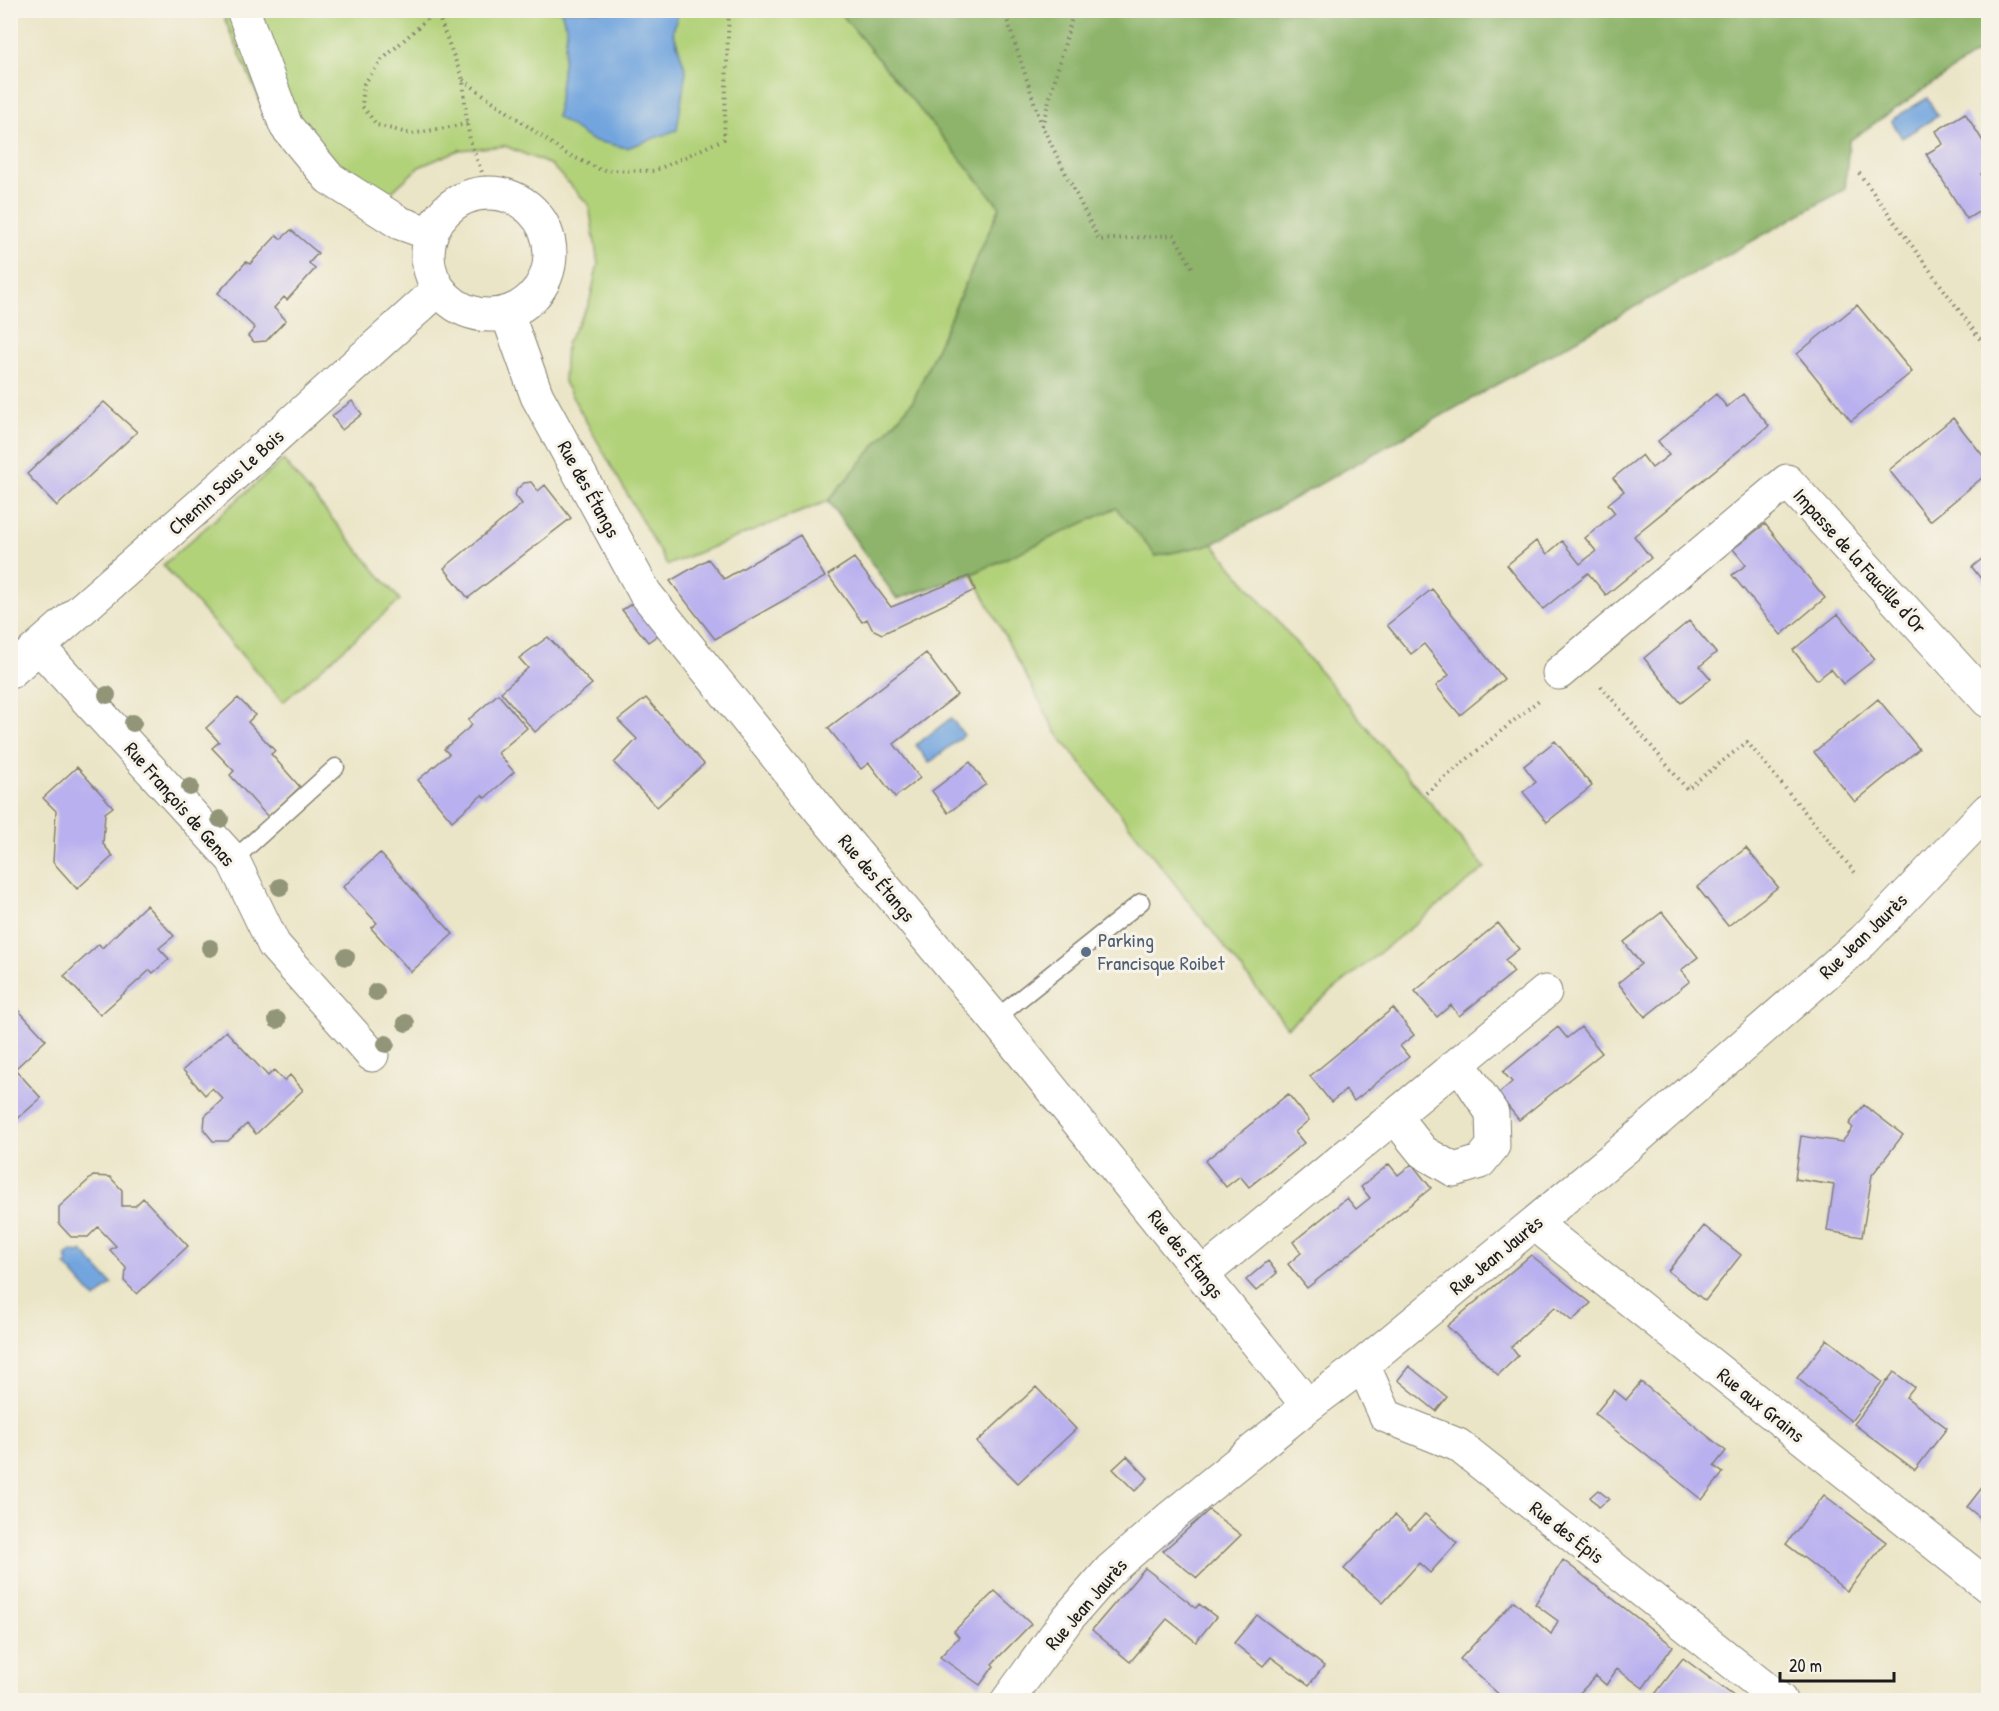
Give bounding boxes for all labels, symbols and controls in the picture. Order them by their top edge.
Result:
street label: Chemin Sous Le Bois [162,422,290,541]
street label: Rue des Étangs [552,435,627,542]
street label: Impasse de la Faucille d'Or [1788,482,1933,640]
street label: Rue François de Genas [119,736,242,872]
street label: Rue des Étangs [833,828,922,928]
street label: Rue Jean Jaurès [1813,886,1913,985]
place label: Parking Francisque Roibet [1097,926,1226,976]
marker: Parking Francisque Roibet [1079,945,1093,959]
street label: Rue des Étangs [1142,1204,1231,1304]
street label: Rue Jean Jaurès [1443,1208,1548,1301]
street label: Rue aux Grains [1712,1361,1811,1448]
street label: Rue des Épis [1525,1494,1610,1569]
street label: Rue Jean Jaurès [1038,1552,1133,1655]
scale bar [1780,1645,1894,1683]
text: 20 m [1789,1653,1822,1678]

